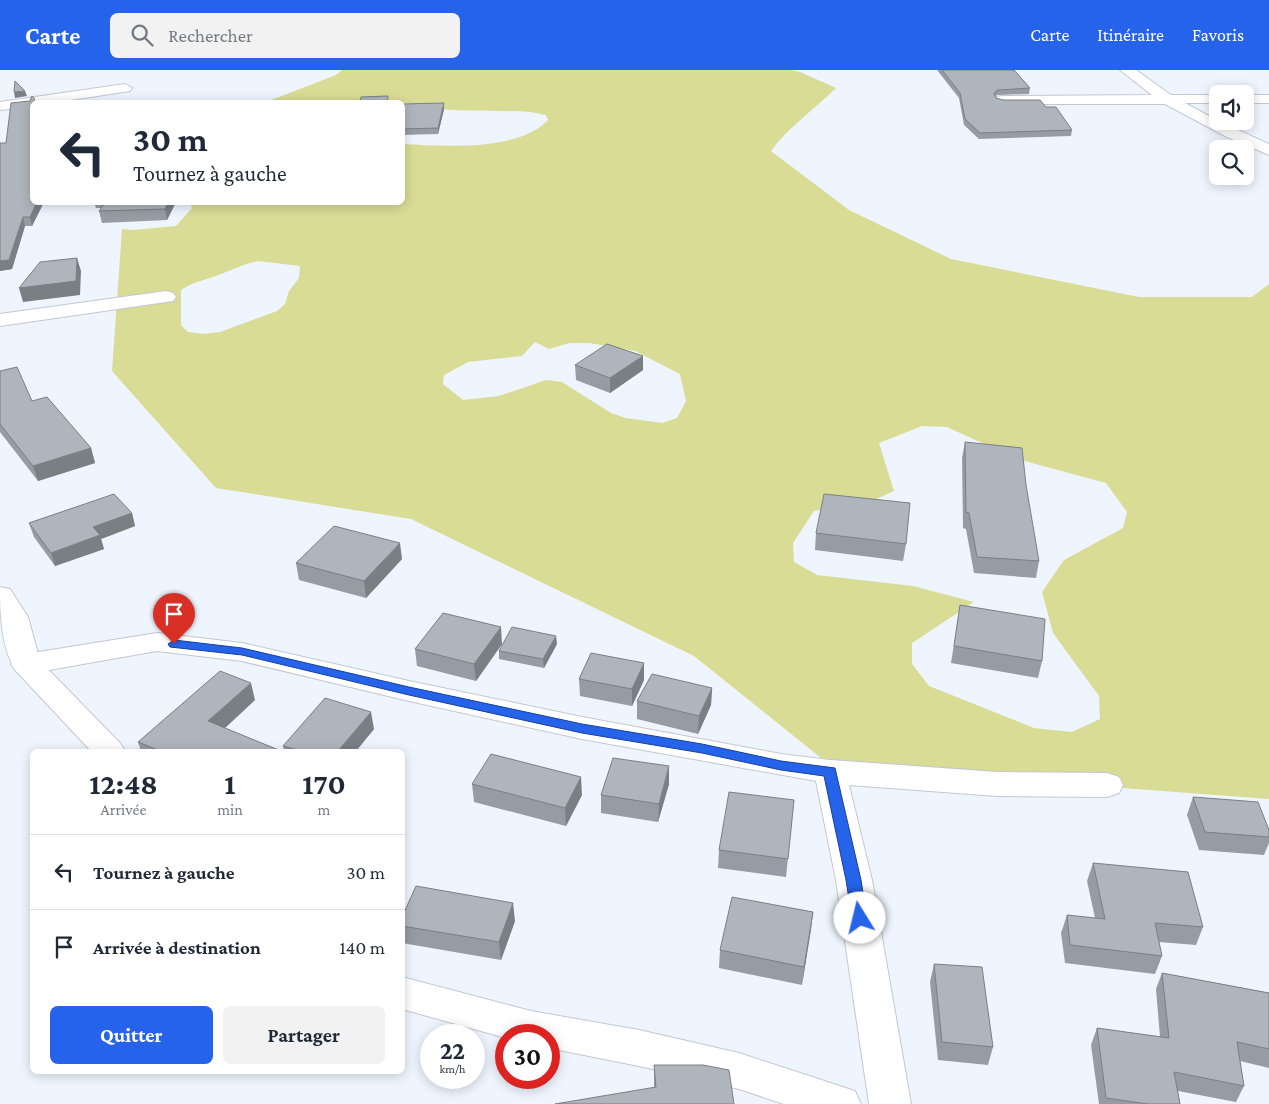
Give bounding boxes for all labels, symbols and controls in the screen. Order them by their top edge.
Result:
search box [110,13,460,58]
icon: search [128,21,156,49]
text: Carte [25,22,80,49]
text: Rechercher [168,25,253,46]
text: Carte [1030,25,1069,45]
text: Itinéraire [1097,25,1164,45]
text: Favoris [1192,25,1244,45]
map controls [1209,85,1254,185]
button: sound [1209,85,1254,130]
icon: left [50,120,115,185]
text: 30 m [133,120,208,159]
button: search [1209,140,1254,185]
text: Tournez à gauche [133,161,287,186]
pin [153,593,195,644]
icon: arrive [160,600,188,628]
text: 12:48 [89,767,158,800]
text: 1 [224,767,236,800]
text: 170 [302,767,346,800]
text: Arrivée [101,801,147,818]
text: min [217,801,243,818]
text: m [317,801,330,818]
icon: left [50,858,78,886]
text: Tournez à gauche [93,862,235,883]
text: 30 m [346,862,385,883]
position arrow [833,891,885,943]
icon: arrive [50,933,78,961]
text: Arrivée à destination [93,937,261,958]
text: 140 m [339,937,385,958]
button: Quitter [50,1006,213,1064]
button: Partager [223,1006,385,1064]
speed limit sign: 30 [495,1024,560,1089]
text: 22 [440,1037,465,1064]
text: km/h [440,1062,465,1076]

